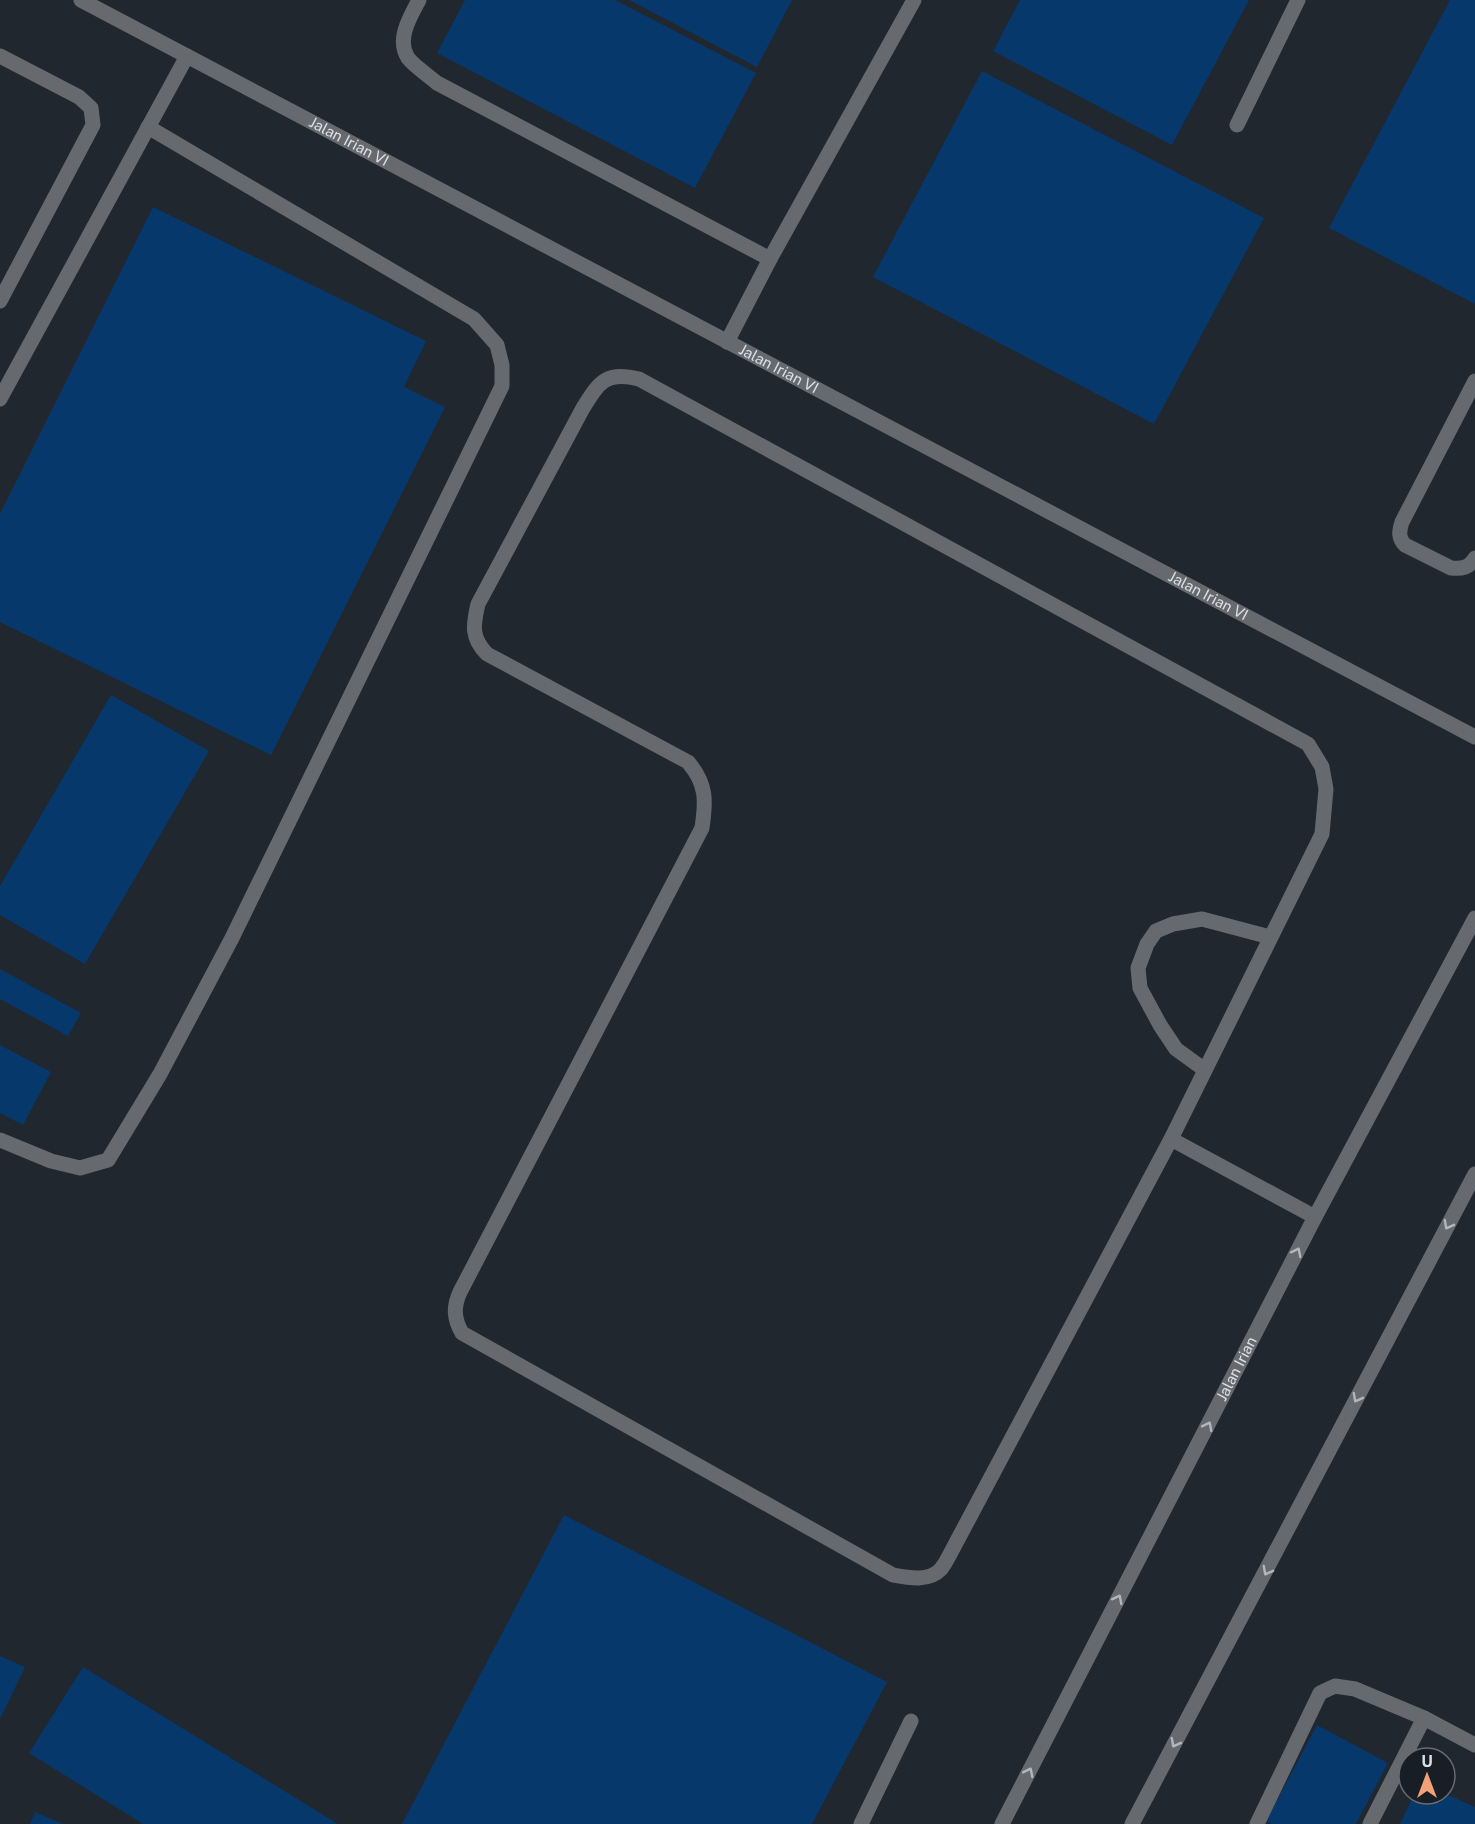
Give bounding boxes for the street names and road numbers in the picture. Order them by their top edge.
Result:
street label: Jalan Irian VI [306,113,392,169]
street label: Jalan Irian VI [736,340,821,396]
street label: Jalan Irian VI [1166,567,1251,623]
street label: Jalan Irian [1213,1334,1260,1404]

